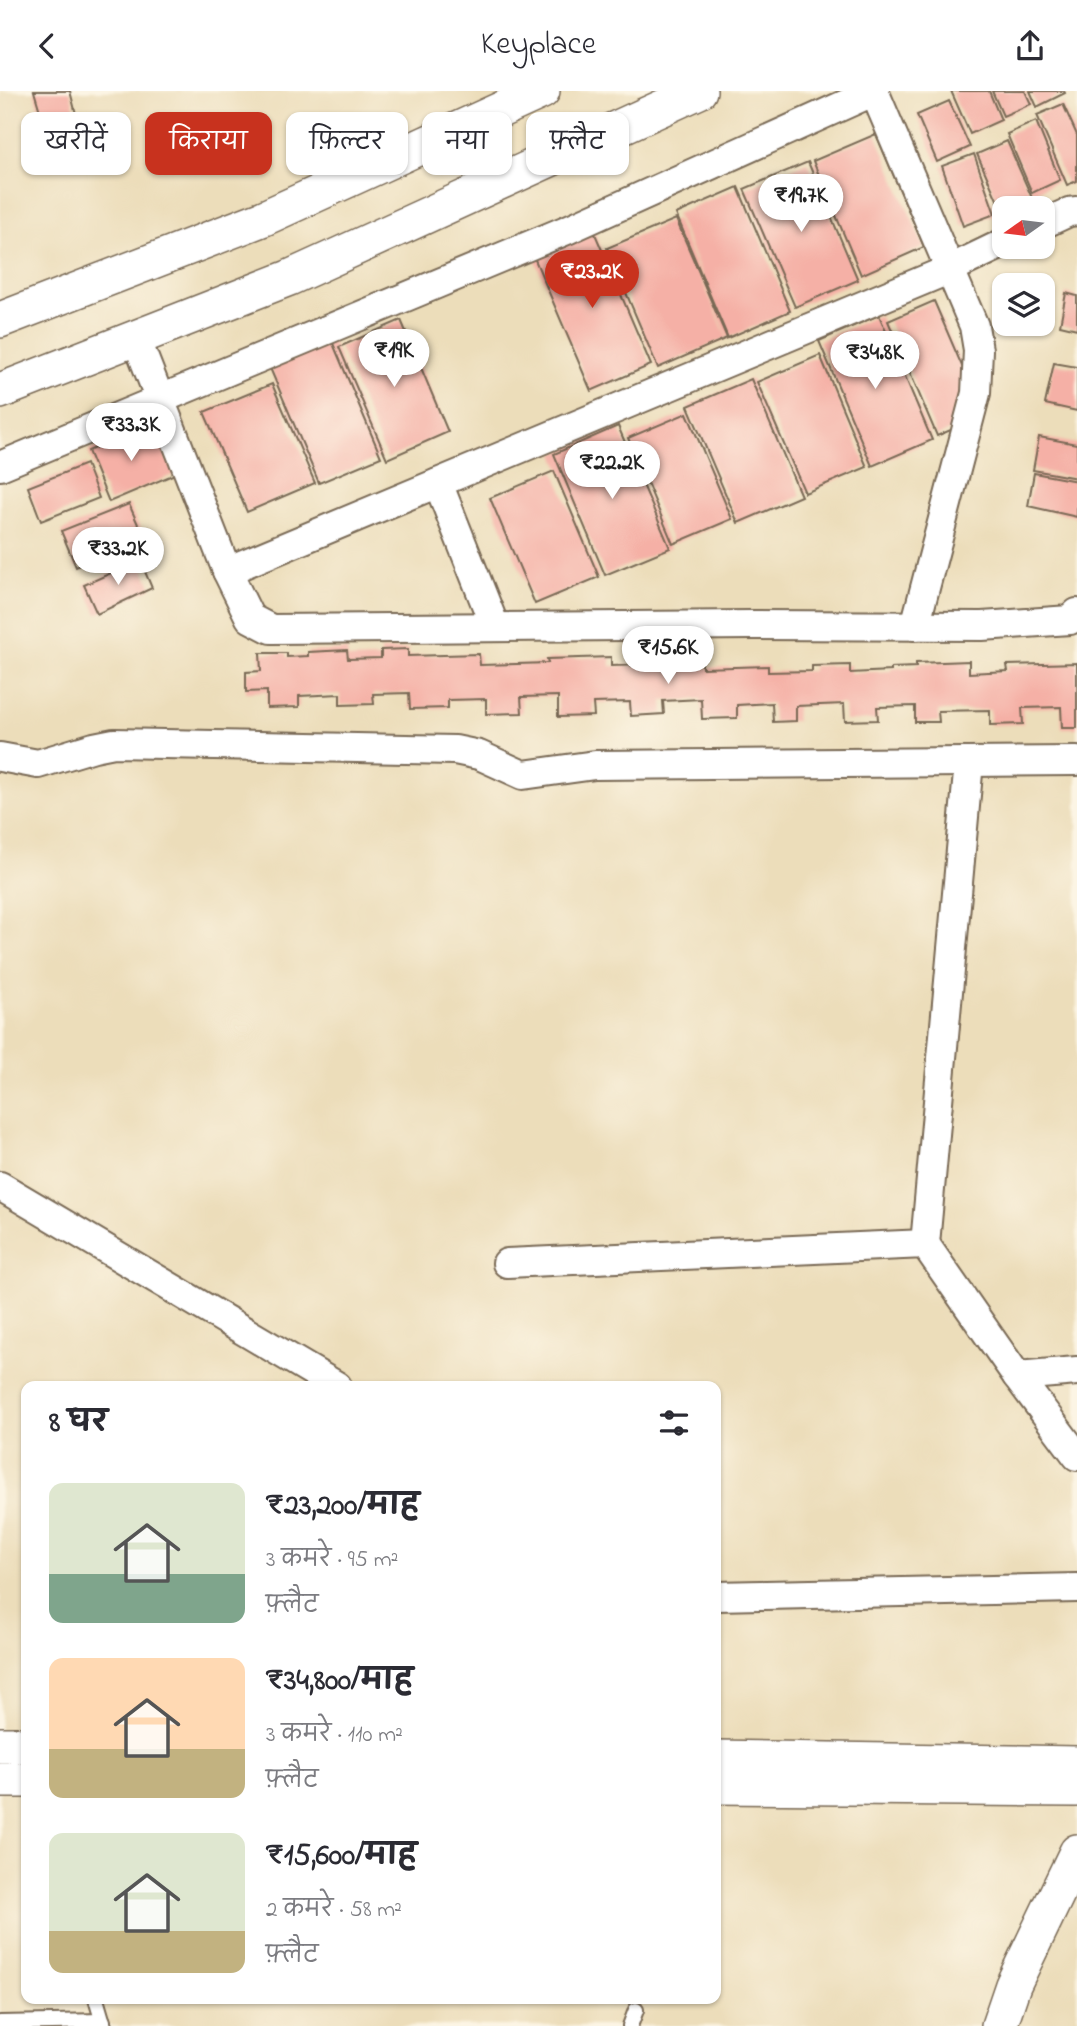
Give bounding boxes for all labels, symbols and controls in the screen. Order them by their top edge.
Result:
text: Keyplace [481,22,596,69]
icon: back [28,27,66,65]
icon: share [1011,27,1049,65]
chip: खरीदें [21,112,131,175]
chip: किराया [145,112,272,175]
chip: फ़िल्टर [286,112,408,175]
chip: नया [422,112,512,175]
chip: फ़्लैट [526,112,629,175]
pin: ₹19.7K [744,174,858,234]
text: ₹19.7K [774,180,828,213]
north arrow [992,196,1055,259]
map controls [992,196,1055,336]
pin: ₹23.2K [535,251,649,310]
text: ₹23.2K [561,256,623,289]
button: layers [992,273,1055,336]
pin: ₹19K [353,329,435,389]
pin: ₹34.8K [818,331,932,391]
text: ₹19K [374,335,414,368]
text: ₹34.8K [846,337,904,370]
pin: ₹33.3K [74,403,188,463]
text: ₹33.3K [102,409,160,442]
pin: ₹22.2K [555,441,669,501]
text: ₹22.2K [580,447,644,480]
pin: ₹33.2K [61,527,175,587]
text: ₹33.2K [88,533,148,566]
pin: ₹15.6K [611,627,725,686]
text: ₹15.6K [638,632,698,665]
text: 8 घर [49,1402,108,1446]
icon: filters [655,1404,693,1442]
text: ₹23,200/माह [266,1485,419,1529]
icon: home [105,1511,189,1595]
text: 3 कमरे · 95 m² [266,1544,398,1577]
text: फ़्लैट [266,1590,318,1623]
text: ₹34,800/माह [266,1660,413,1704]
icon: home [105,1686,189,1770]
text: 3 कमरे · 110 m² [266,1719,403,1752]
text: फ़्लैट [266,1765,318,1798]
text: ₹15,600/माह [266,1835,417,1879]
icon: home [105,1861,189,1945]
text: 2 कमरे · 58 m² [266,1894,402,1927]
text: फ़्लैट [266,1940,318,1973]

